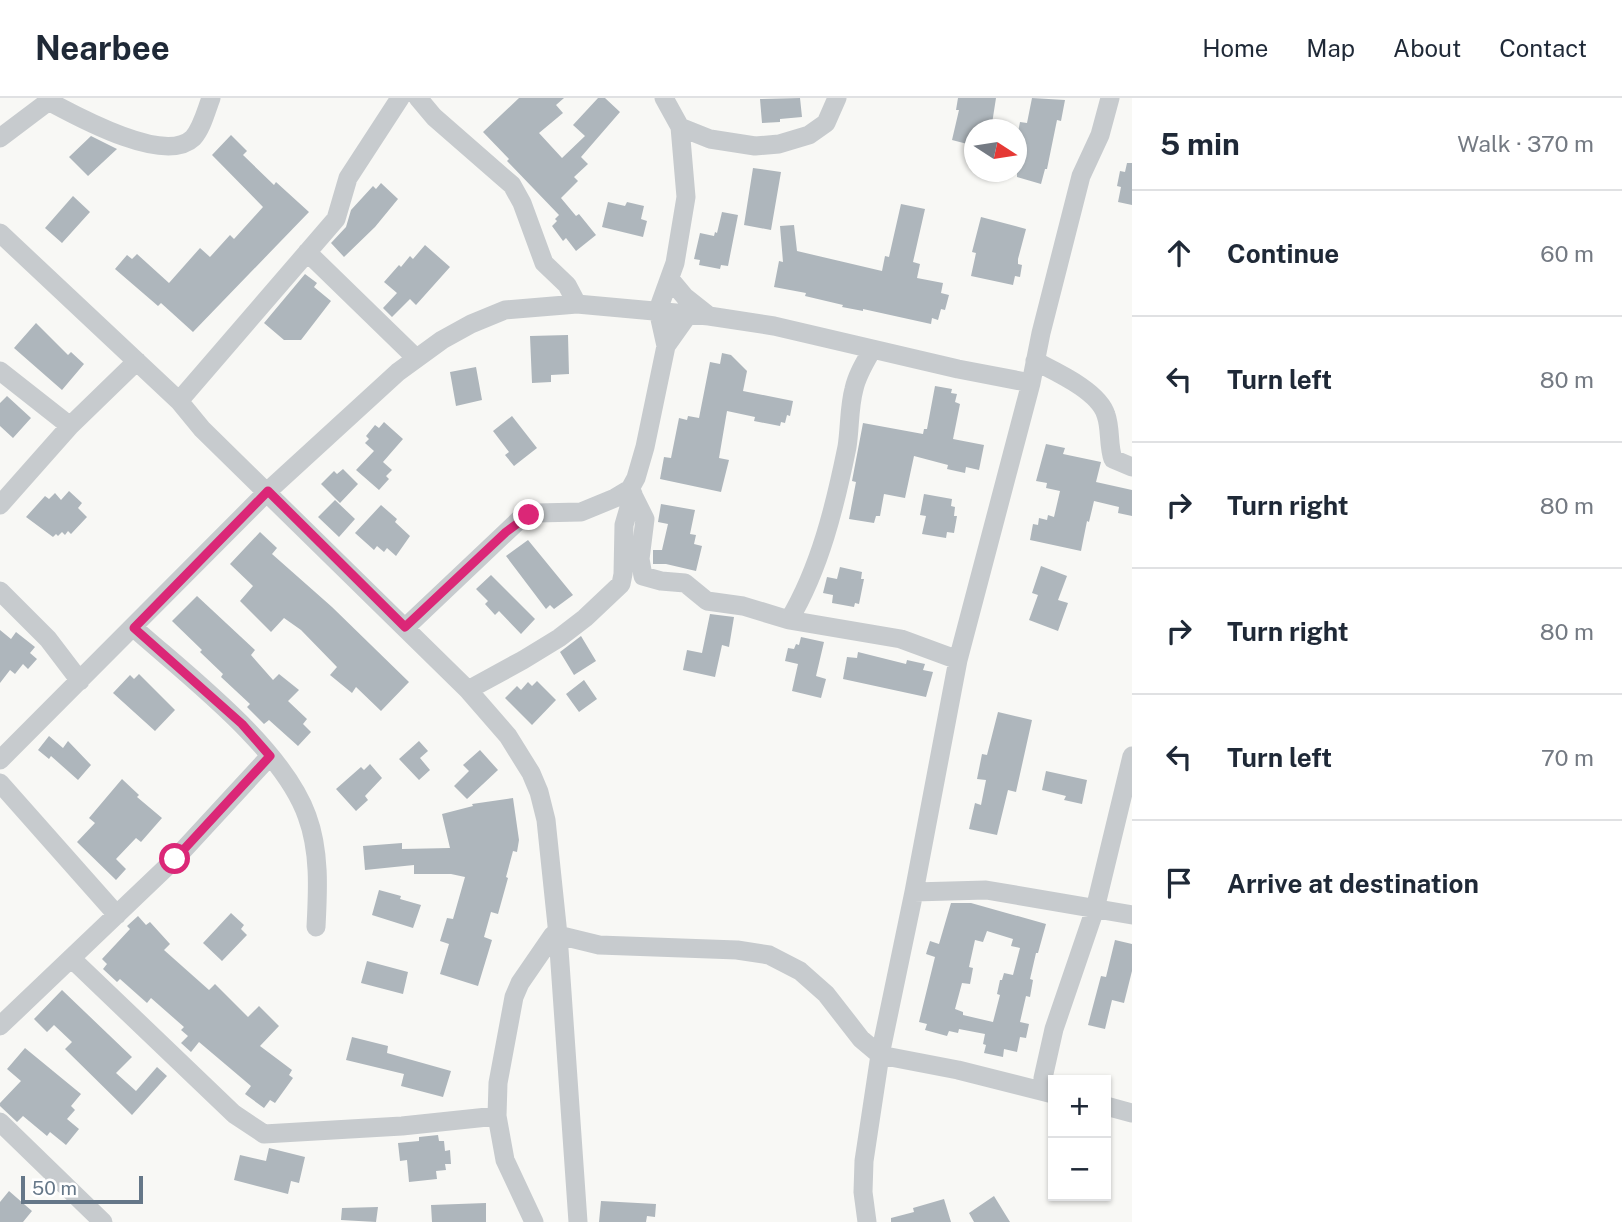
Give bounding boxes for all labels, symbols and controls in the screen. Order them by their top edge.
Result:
text: Nearbee [35,29,170,67]
text: Home [1202,34,1268,62]
text: Map [1306,34,1355,62]
text: About [1393,34,1461,62]
text: Contact [1499,34,1587,62]
north arrow [964,119,1027,182]
text: 5 min [1160,126,1240,162]
text: Walk · 370 m [1457,130,1594,157]
icon: ahead [1160,234,1198,272]
text: Continue [1227,238,1339,269]
text: 60 m [1540,240,1594,267]
icon: left [1160,360,1198,398]
text: Turn left [1227,364,1332,395]
text: 80 m [1540,366,1594,393]
icon: right [1160,486,1198,524]
text: Turn right [1227,490,1349,521]
text: 80 m [1540,492,1594,519]
route end [513,499,544,530]
icon: right [1160,612,1198,650]
text: Turn right [1227,616,1349,647]
text: 80 m [1540,618,1594,645]
icon: left [1160,738,1198,776]
text: Turn left [1227,742,1332,773]
text: 70 m [1541,744,1594,771]
route start [159,843,190,874]
icon: arrive [1160,864,1198,902]
text: Arrive at destination [1227,868,1479,899]
map controls [1048,1075,1111,1201]
button: + [1048,1075,1111,1138]
button: − [1048,1138,1111,1201]
scale bar [21,1173,144,1205]
text: 50 m [32,1177,77,1199]

